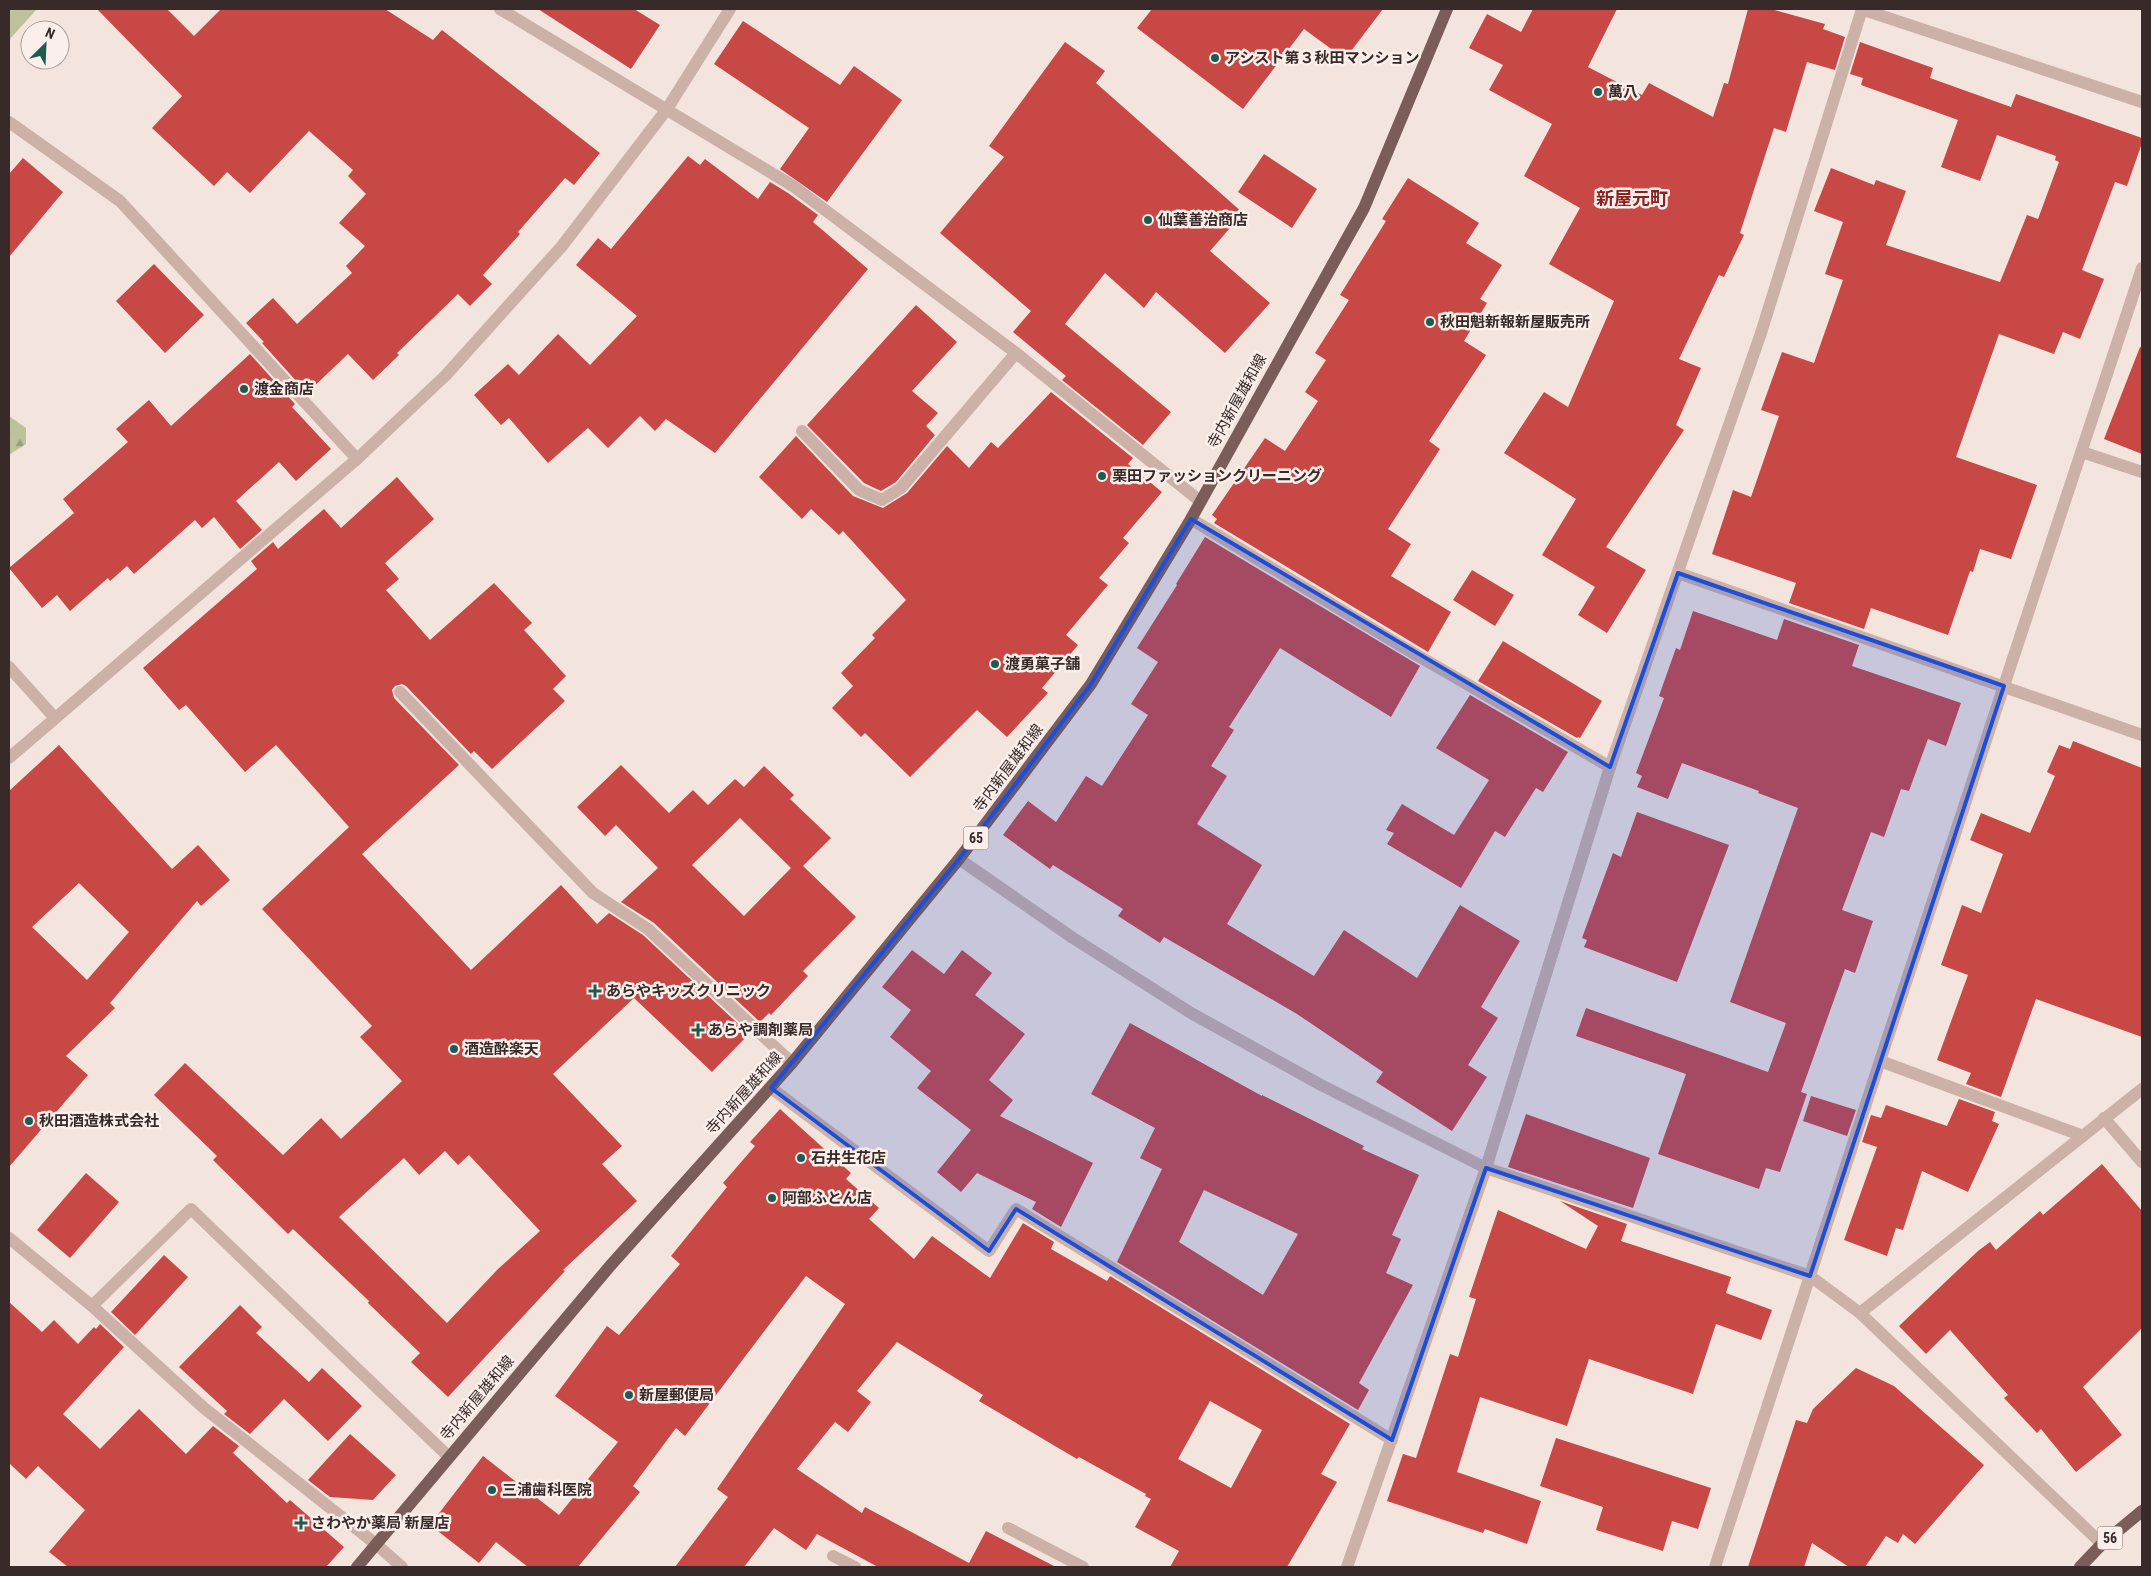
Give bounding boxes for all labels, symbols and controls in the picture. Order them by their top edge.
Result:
north arrow [20,20,70,70]
text: N [43,24,57,42]
place label: アシスト第３秋田マンション [1225,49,1419,67]
marker: アシスト第３秋田マンション [1209,52,1221,64]
place label: 萬八 [1608,83,1638,101]
marker: 萬八 [1592,86,1604,98]
district label: 新屋元町 [1596,188,1668,209]
place label: 仙葉善治商店 [1158,211,1248,229]
marker: 仙葉善治商店 [1142,214,1154,226]
place label: 秋田魁新報新屋販売所 [1440,313,1590,331]
marker: 秋田魁新報新屋販売所 [1424,316,1436,328]
street label: 寺内新屋雄和線 [1204,351,1270,451]
place label: 渡金商店 [254,380,314,398]
marker: 渡金商店 [238,383,250,395]
place label: 栗田ファッションクリーニング [1112,467,1322,485]
marker: 栗田ファッションクリーニング [1096,470,1108,482]
place label: 渡勇菓子舗 [1005,655,1080,673]
marker: 渡勇菓子舗 [989,658,1001,670]
street label: 寺内新屋雄和線 [969,721,1047,815]
road number: 65 [964,826,988,850]
place label: あらやキッズクリニック [606,982,771,1000]
marker: あらやキッズクリニック [588,984,602,998]
place label: あらや調剤薬局 [708,1021,813,1039]
marker: あらや調剤薬局 [692,1024,704,1036]
place label: 酒造酔楽天 [464,1040,539,1058]
marker: 酒造酔楽天 [448,1043,460,1055]
street label: 寺内新屋雄和線 [702,1048,786,1138]
place label: 秋田酒造株式会社 [39,1112,159,1130]
marker: 秋田酒造株式会社 [23,1115,35,1127]
place label: 石井生花店 [811,1149,886,1167]
marker: 石井生花店 [795,1152,807,1164]
place label: 阿部ふとん店 [782,1189,872,1207]
marker: 阿部ふとん店 [766,1192,778,1204]
street label: 寺内新屋雄和線 [436,1352,518,1444]
place label: 新屋郵便局 [639,1386,714,1404]
marker: 新屋郵便局 [623,1389,635,1401]
place label: 三浦歯科医院 [502,1481,592,1499]
marker: 三浦歯科医院 [486,1484,498,1496]
place label: さわやか薬局 新屋店 [311,1514,449,1532]
marker: さわやか薬局 新屋店 [295,1517,307,1529]
road number: 56 [2098,1526,2122,1550]

